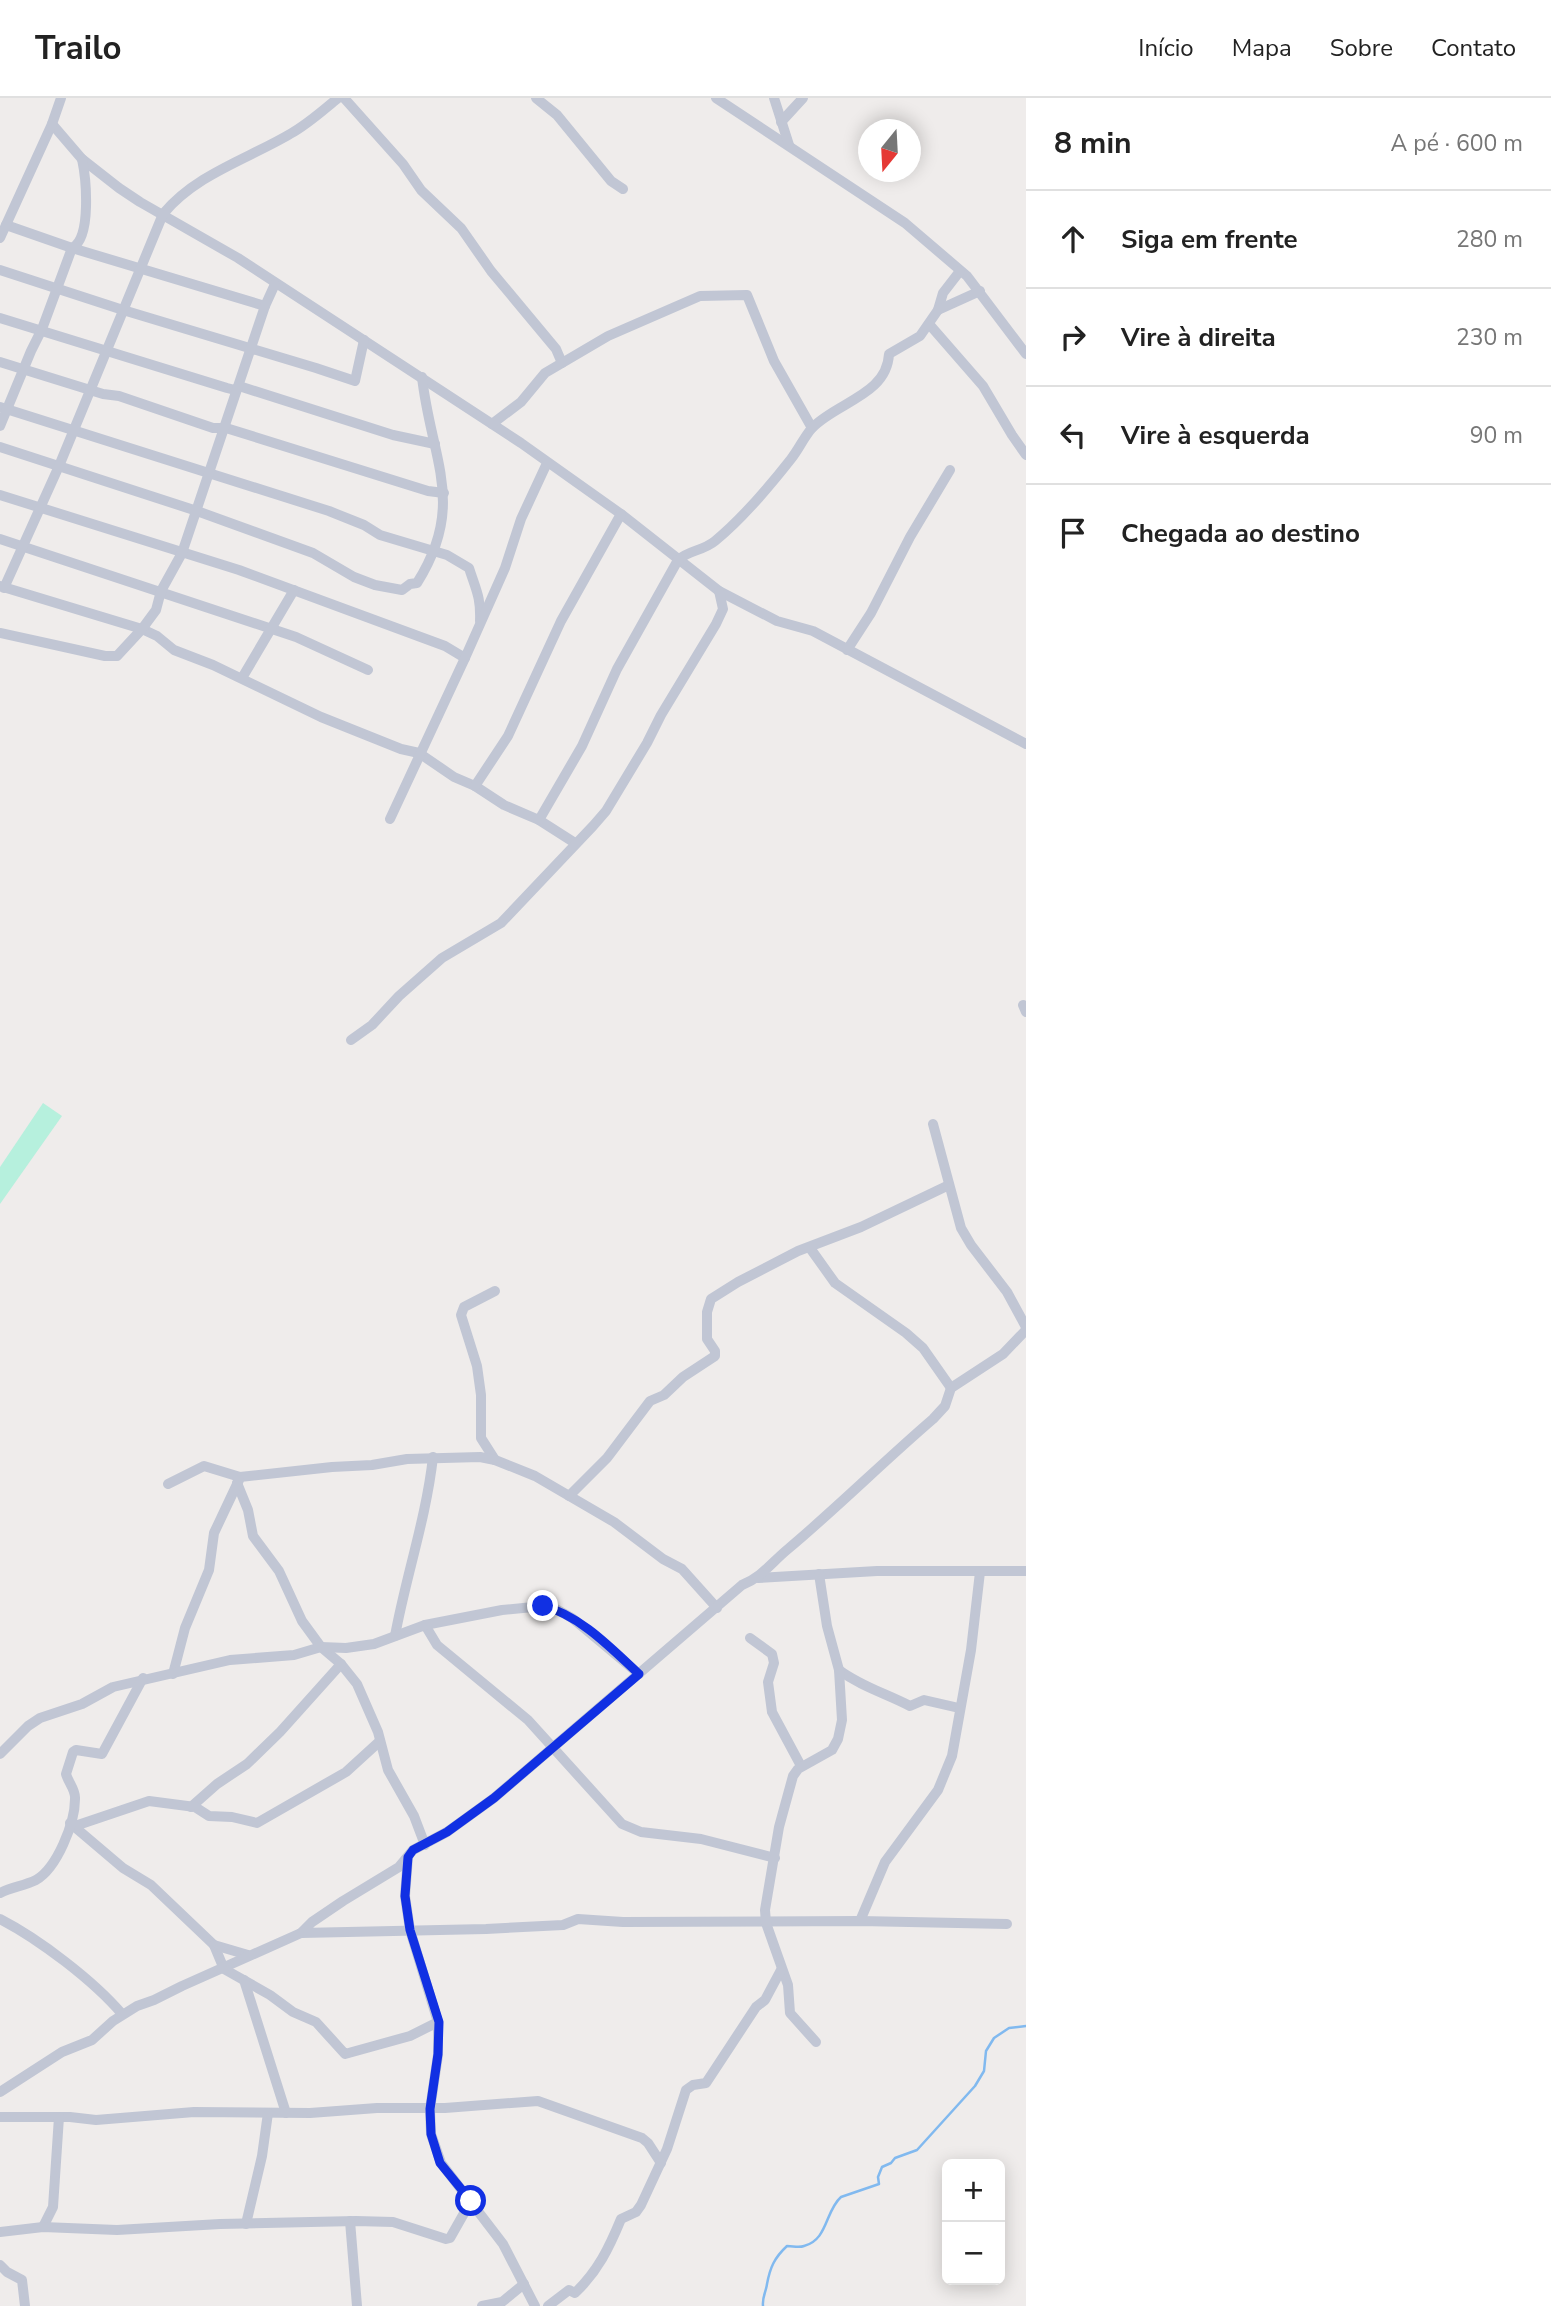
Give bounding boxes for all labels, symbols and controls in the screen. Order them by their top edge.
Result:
text: Trailo [35,26,122,71]
text: Início [1138,32,1194,64]
text: Mapa [1232,32,1292,64]
text: Sobre [1330,32,1393,64]
text: Contato [1431,32,1516,64]
north arrow [858,119,921,182]
text: 8 min [1054,123,1132,164]
text: A pé · 600 m [1391,128,1523,159]
icon: ahead [1054,220,1092,258]
text: Siga em frente [1121,222,1298,257]
text: 280 m [1456,224,1523,255]
icon: right [1054,318,1092,356]
text: Vire à direita [1121,320,1276,355]
text: 230 m [1456,322,1523,353]
icon: left [1054,416,1092,454]
text: Vire à esquerda [1121,418,1310,453]
text: 90 m [1470,420,1523,451]
icon: arrive [1054,514,1092,552]
text: Chegada ao destino [1121,516,1360,551]
route end [527,1590,558,1621]
map controls [942,2159,1005,2285]
button: + [942,2159,1005,2222]
route start [455,2185,486,2216]
button: − [942,2222,1005,2285]

